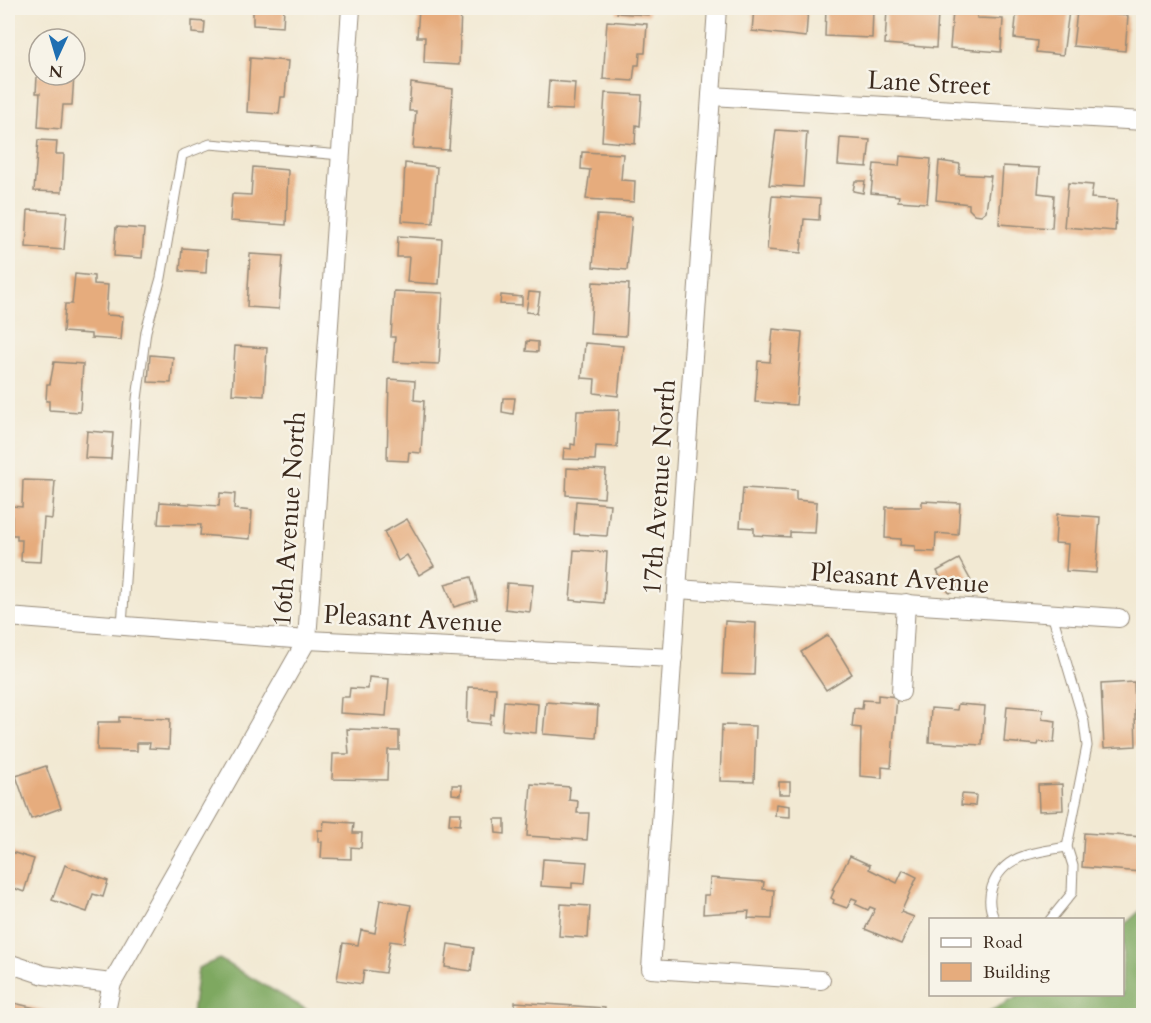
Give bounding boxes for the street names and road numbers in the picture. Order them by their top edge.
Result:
street label: Lane Street [867,62,991,104]
street label: 17th Avenue North [634,378,684,596]
street label: 16th Avenue North [264,410,314,628]
street label: Pleasant Avenue [809,554,991,602]
street label: Pleasant Avenue [323,597,503,641]

